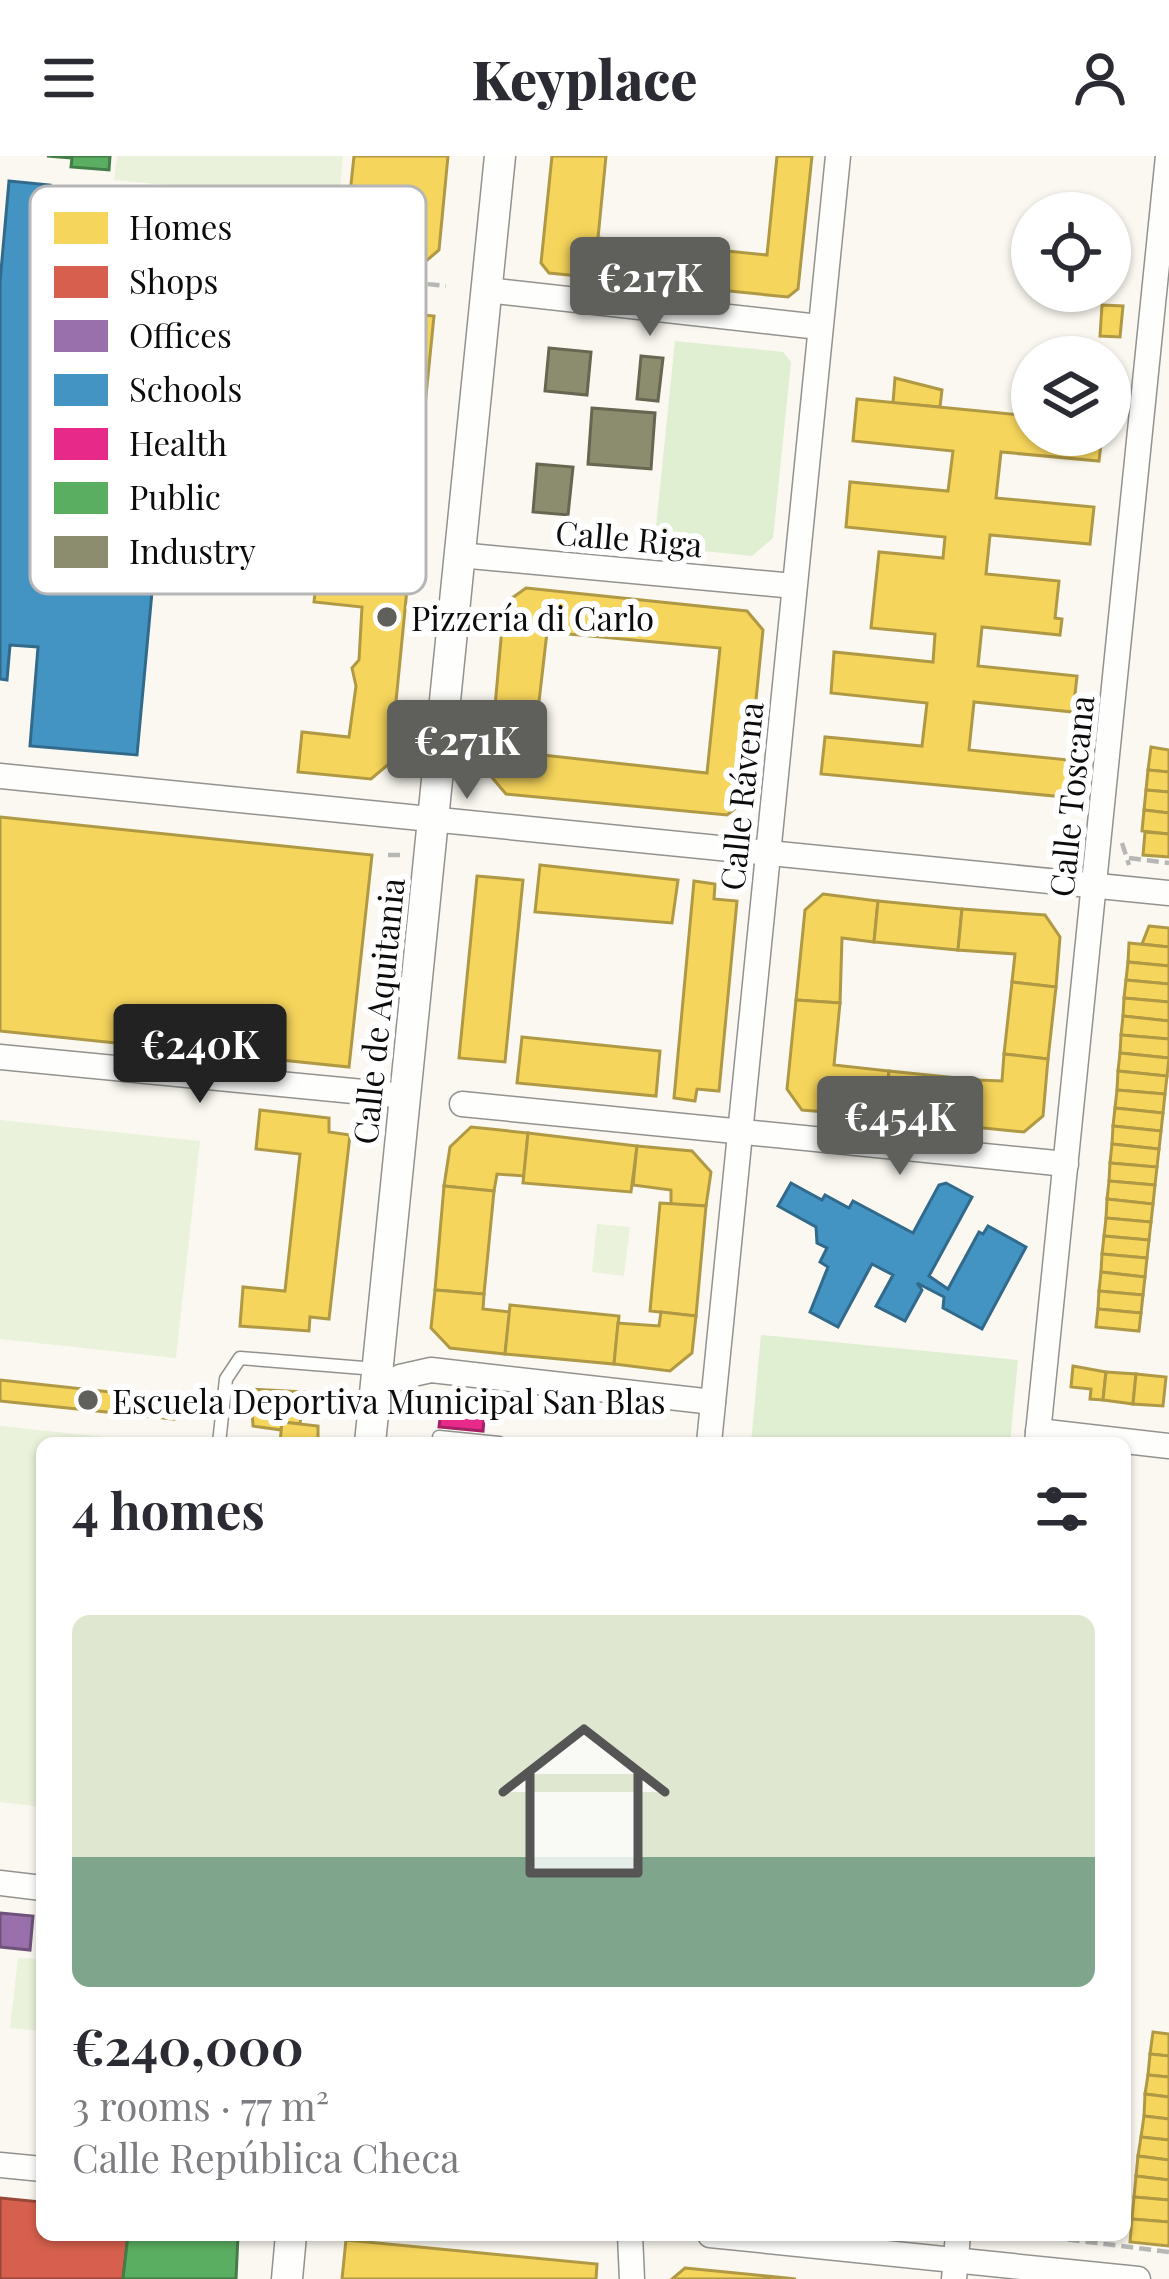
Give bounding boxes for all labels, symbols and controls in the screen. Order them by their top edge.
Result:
text: Keyplace [472,42,697,114]
icon: menu [36,45,102,111]
icon: person [1067,45,1133,111]
legend [30,186,426,594]
map controls [1011,192,1131,456]
button: locate [1011,192,1131,312]
text: Homes [129,204,232,248]
pin: €217K [566,237,734,339]
text: €217K [597,250,703,302]
text: Shops [129,258,218,302]
text: Offices [129,312,232,356]
button: layers [1011,336,1131,456]
text: Schools [129,366,242,410]
text: Health [129,420,227,464]
text: Public [129,474,221,518]
street label: Calle Riga [554,509,705,565]
text: Industry [129,528,256,572]
place label: Pizzería di Carlo [411,595,654,639]
marker: Pizzería di Carlo [374,604,400,630]
street label: Calle Toscana [1038,693,1103,899]
street label: Calle Rávena [708,699,772,892]
pin: €271K [383,700,551,802]
text: €271K [414,713,520,765]
street label: Calle de Aquitania [341,875,413,1146]
pin: €240K [116,1004,284,1106]
text: €240K [141,1017,259,1069]
pin: €454K [816,1076,984,1178]
text: €454K [844,1089,956,1141]
place label: Escuela Deportiva Municipal San Blas [112,1378,665,1422]
marker: Escuela Deportiva Municipal San Blas [75,1387,101,1413]
text: 4 homes [72,1475,265,1543]
icon: filters [1029,1476,1095,1542]
icon: home [476,1693,692,1909]
text: €240,000 [72,2011,304,2079]
text: 3 rooms · 77 m² [72,2079,329,2131]
text: Calle República Checa [72,2131,460,2183]

